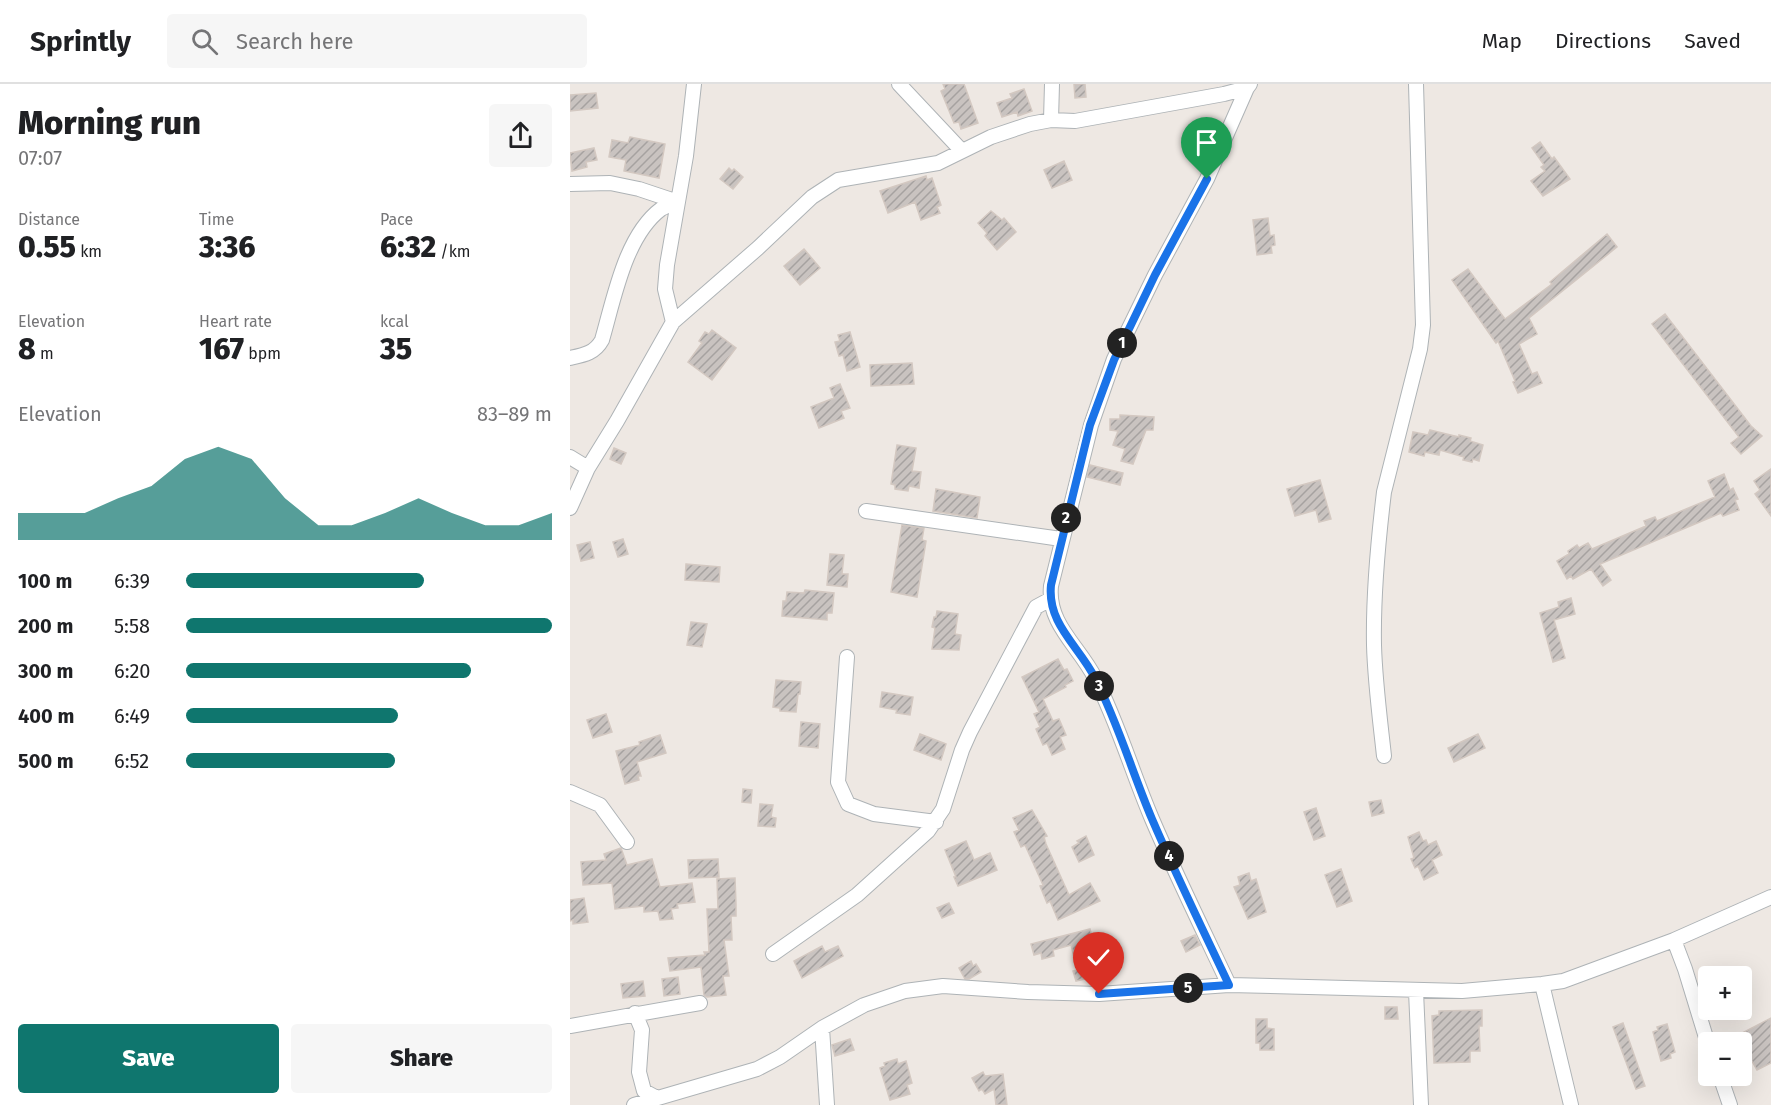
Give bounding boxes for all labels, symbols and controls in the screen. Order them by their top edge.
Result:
search box [167,14,587,68]
text: Sprintly [30,25,131,58]
icon: search [188,25,221,58]
text: Search here [236,28,354,55]
text: Map [1482,28,1522,54]
text: Directions [1555,28,1651,54]
text: Saved [1684,28,1741,54]
text: Morning run [18,103,201,143]
button: share [489,104,552,167]
pin [1181,117,1232,179]
icon: arrive [1190,126,1223,159]
text: 07:07 [18,146,62,170]
text: Distance [18,210,80,229]
text: Time [199,210,234,229]
text: Pace [380,210,413,229]
text: 0.55 [18,229,76,265]
text: 3:36 [199,229,256,265]
text: 6:32 [380,229,436,265]
text: km [76,242,102,261]
text: /km [436,242,471,261]
text: Elevation [18,312,85,331]
text: Heart rate [199,312,272,331]
text: kcal [380,312,409,331]
pin: 1 [1107,328,1137,358]
text: 8 [18,331,36,367]
text: 167 [199,331,244,367]
text: 35 [380,331,412,367]
text: 1 [1118,333,1126,352]
text: m [36,344,54,363]
text: bpm [244,344,281,363]
text: Elevation [18,402,102,426]
text: 83–89 m [477,402,552,426]
pin: 2 [1051,503,1081,533]
text: 2 [1062,508,1070,527]
text: 100 m [18,569,72,593]
text: 6:39 [114,569,150,593]
text: 200 m [18,614,73,638]
text: 5:58 [114,614,150,638]
text: 300 m [18,659,73,683]
text: 6:20 [114,659,151,683]
pin: 3 [1084,671,1114,701]
text: 3 [1095,676,1103,695]
text: 400 m [18,704,74,728]
text: 6:49 [114,704,150,728]
text: 500 m [18,749,74,773]
text: 6:52 [114,749,149,773]
pin: 4 [1154,841,1184,871]
text: 4 [1164,846,1174,865]
pin [1073,932,1124,994]
icon: check [1082,941,1115,974]
map controls [1698,966,1752,1086]
button: + [1698,966,1752,1020]
pin: 5 [1173,973,1203,1003]
text: 5 [1184,978,1192,997]
button: Save [18,1024,279,1093]
button: Share [291,1024,552,1093]
button: − [1698,1032,1752,1086]

